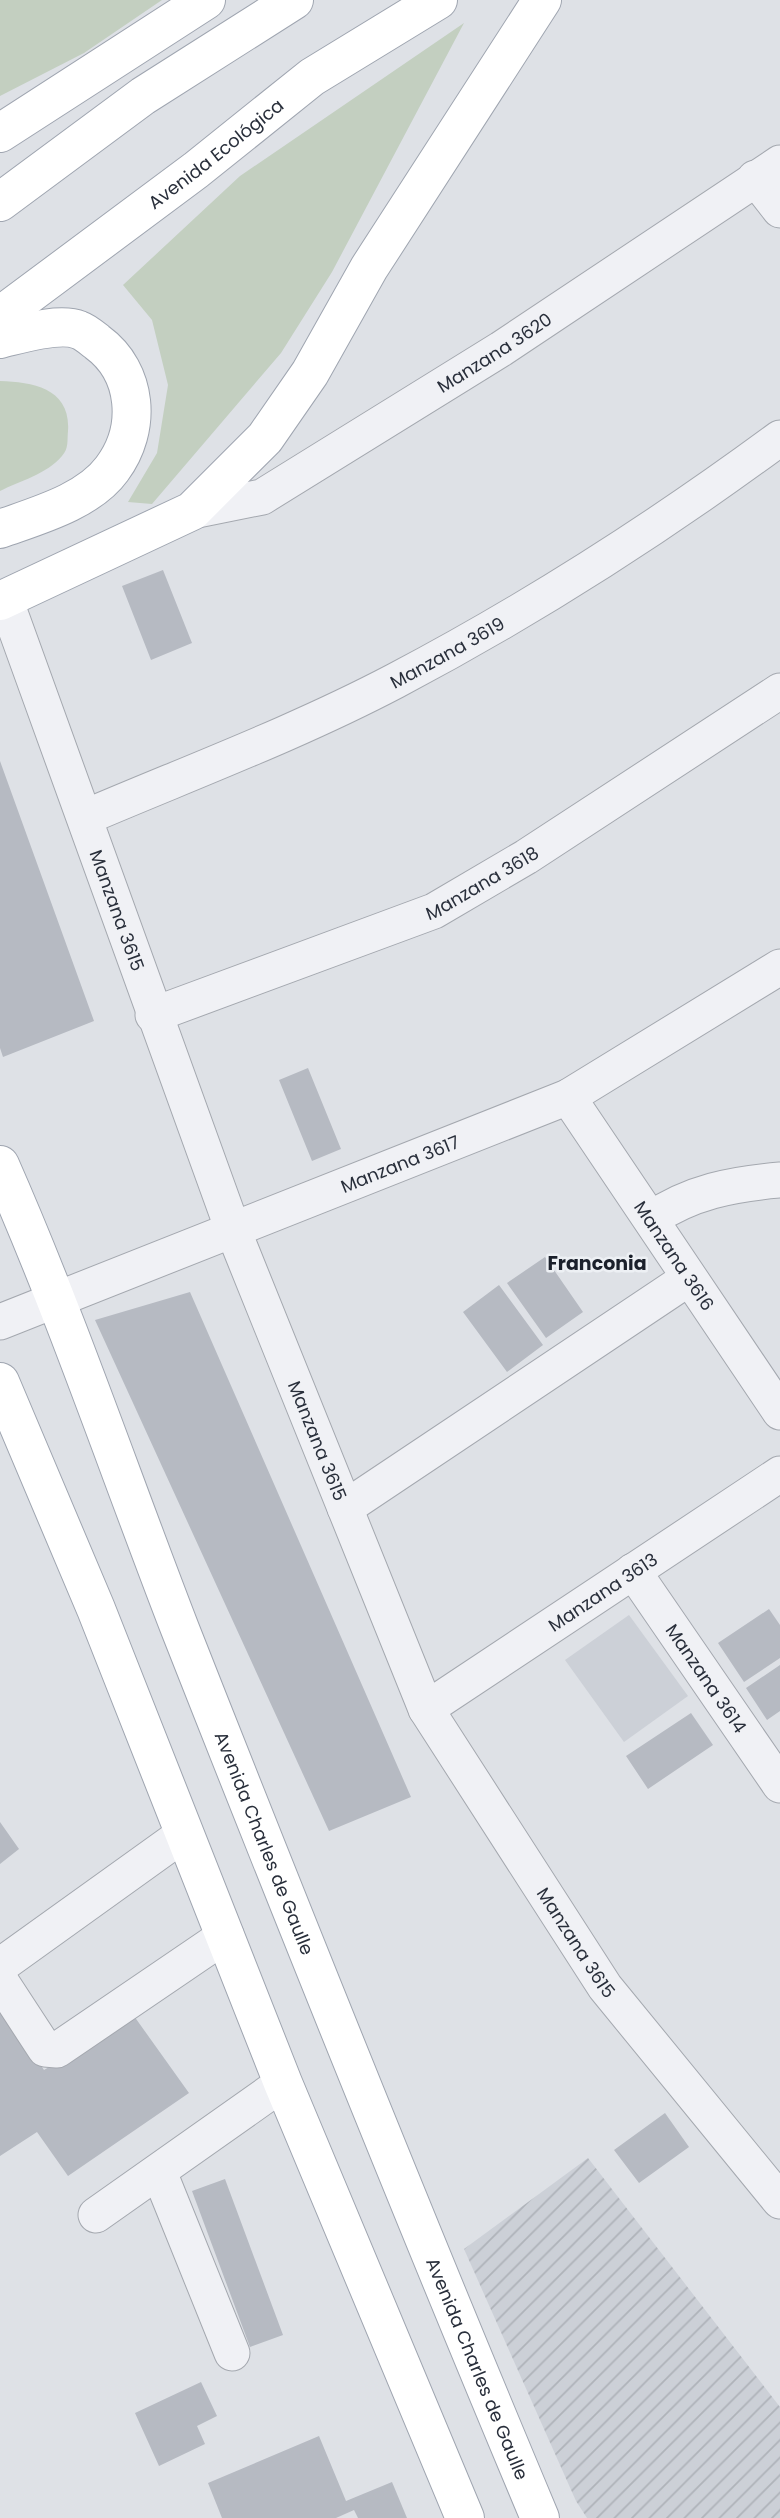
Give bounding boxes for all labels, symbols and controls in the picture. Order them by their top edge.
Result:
street label: Avenida Ecológica [143,92,289,214]
street label: Manzana 3620 [432,306,557,398]
street label: Manzana 3619 [385,611,509,694]
street label: Manzana 3618 [422,840,543,926]
street label: Manzana 3615 [84,846,151,974]
street label: Manzana 3617 [337,1129,463,1198]
street label: Manzana 3616 [629,1196,721,1315]
district label: Franconia [547,1250,647,1277]
street label: Manzana 3615 [282,1377,353,1504]
street label: Manzana 3613 [543,1546,662,1637]
street label: Manzana 3614 [660,1619,753,1738]
street label: Avenida Charles de Gaulle [209,1728,321,1959]
street label: Manzana 3615 [531,1882,621,2003]
street label: Avenida Charles de Gaulle [421,2254,535,2484]

